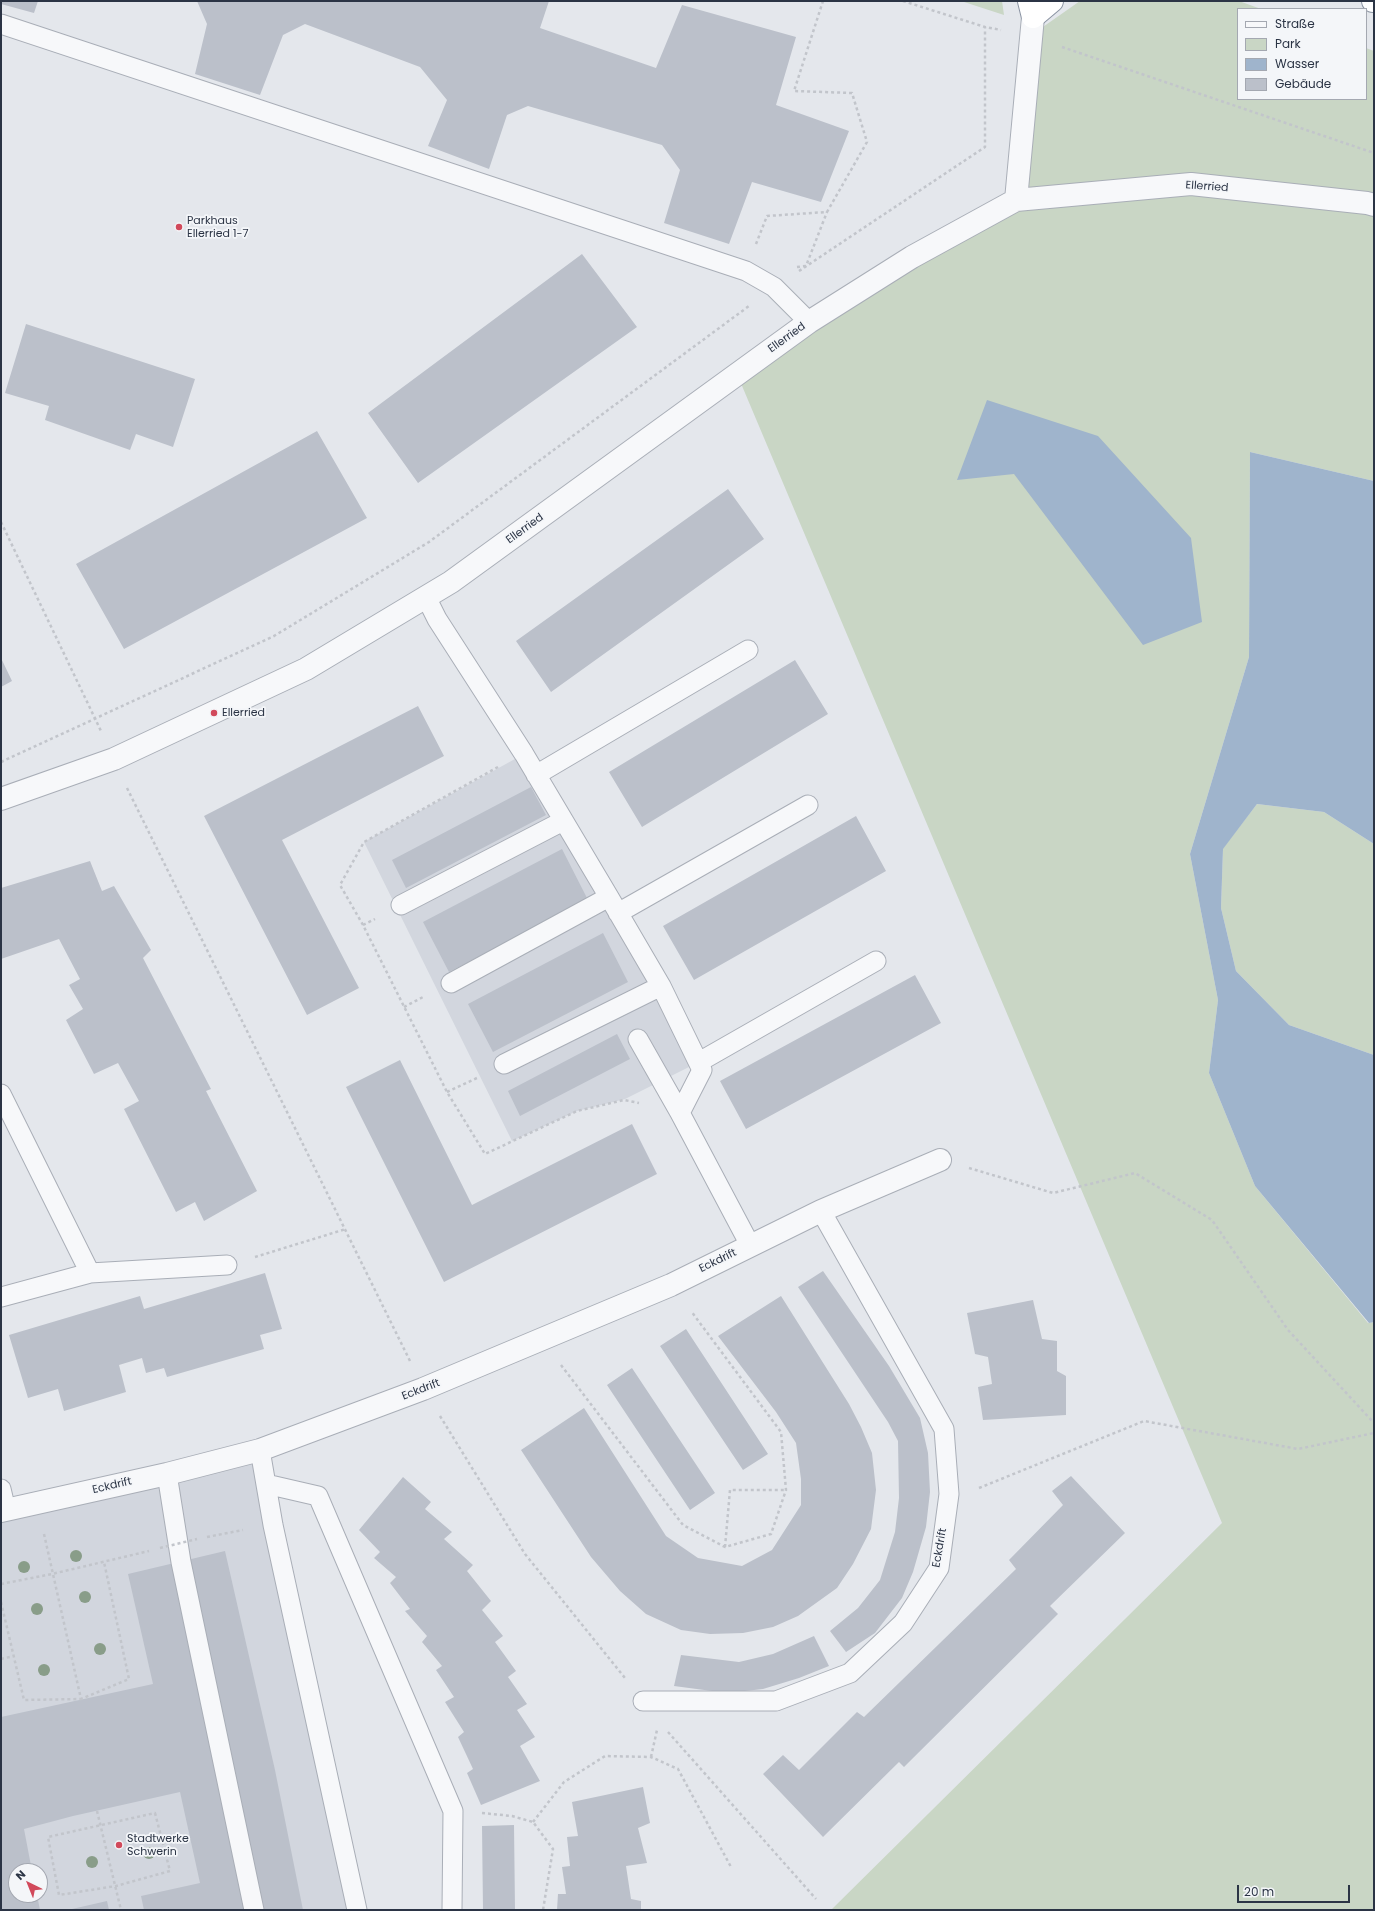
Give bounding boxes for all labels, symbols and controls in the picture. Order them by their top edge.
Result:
legend [1237,8,1367,100]
text: Straße [1275,15,1315,32]
text: Park [1275,35,1301,52]
text: Wasser [1275,55,1319,72]
text: Gebäude [1275,75,1331,92]
street label: Ellerried [1185,179,1229,195]
place label: Parkhaus Ellerried 1-7 [187,214,249,240]
marker: Parkhaus Ellerried 1-7 [174,222,184,232]
street label: Ellerried [766,320,808,356]
street label: Ellerried [504,511,546,547]
place label: Ellerried [222,706,265,720]
marker: Ellerried [209,708,219,718]
street label: Eckdrift [697,1246,739,1276]
street label: Eckdrift [400,1377,442,1403]
street label: Eckdrift [91,1475,133,1497]
street label: Eckdrift [930,1527,950,1569]
place label: Stadtwerke Schwerin [127,1832,189,1858]
marker: Stadtwerke Schwerin [114,1840,124,1850]
north arrow [8,1863,48,1903]
text: N [12,1866,29,1884]
scale bar [1239,1877,1352,1903]
text: 20 m [1244,1883,1274,1900]

